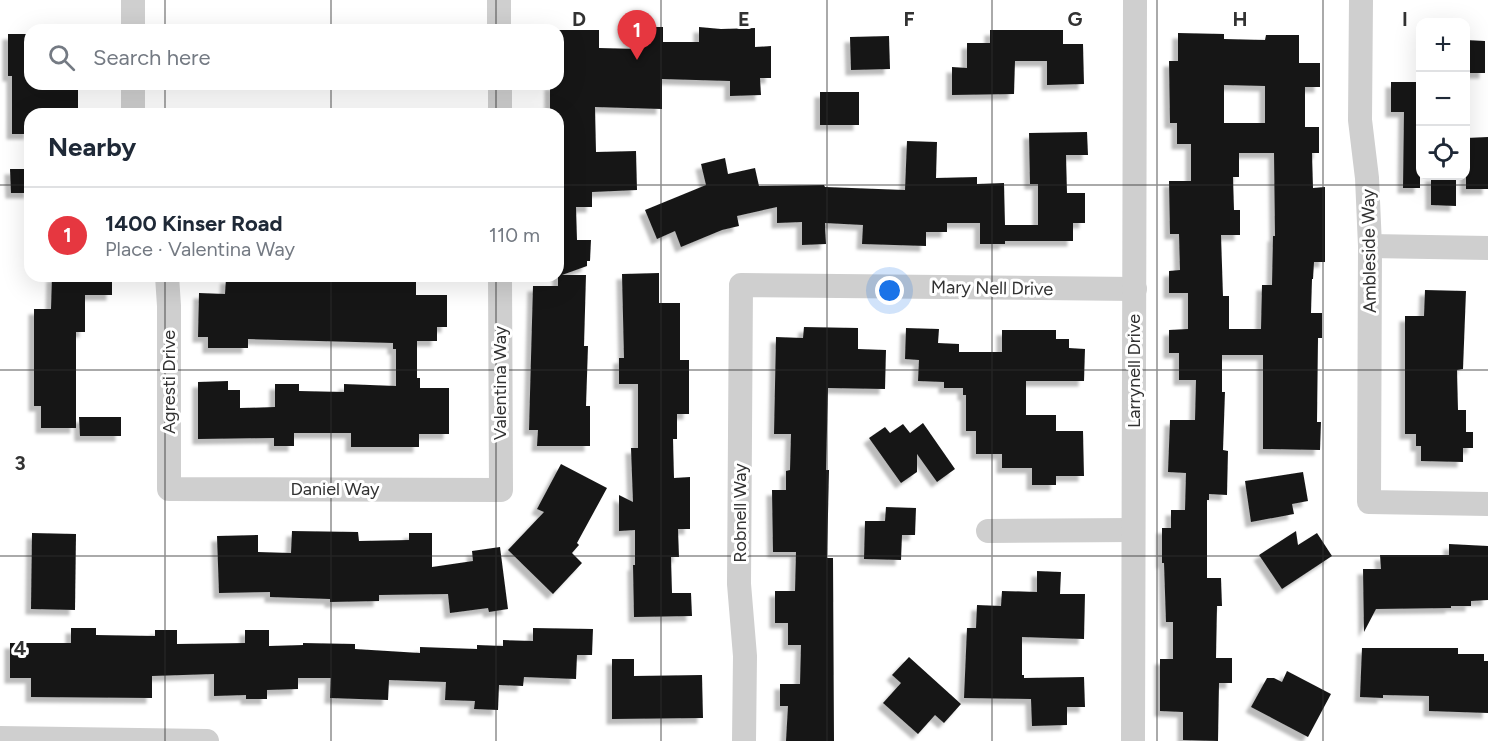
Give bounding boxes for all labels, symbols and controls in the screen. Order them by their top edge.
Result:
text: D [572,7,586,31]
text: E [738,7,750,31]
text: F [903,7,915,31]
text: G [1068,7,1083,31]
text: H [1233,7,1248,31]
text: I [1402,7,1408,31]
pin: 1 [618,10,656,60]
map controls [1416,18,1470,180]
button: + [1416,18,1470,72]
search box [24,24,564,90]
icon: search [45,41,78,74]
text: Search here [93,44,211,71]
button: − [1416,72,1470,126]
button: locate [1416,126,1470,180]
text: Nearby [48,131,136,163]
street label: Ambleside Way [1357,188,1381,313]
text: 1400 Kinser Road [105,210,283,237]
text: 1 [63,223,72,247]
text: 110 m [489,223,540,247]
text: Place · Valentina Way [105,237,295,261]
your location [875,276,904,305]
street label: Mary Nell Drive [931,276,1053,300]
street label: Larrynell Drive [1123,314,1145,428]
street label: Valentina Way [489,325,511,440]
street label: Agresti Drive [158,330,180,434]
text: 3 [14,451,26,475]
street label: Robnell Way [729,463,751,563]
street label: Daniel Way [290,478,380,500]
text: 4 [14,636,27,660]

